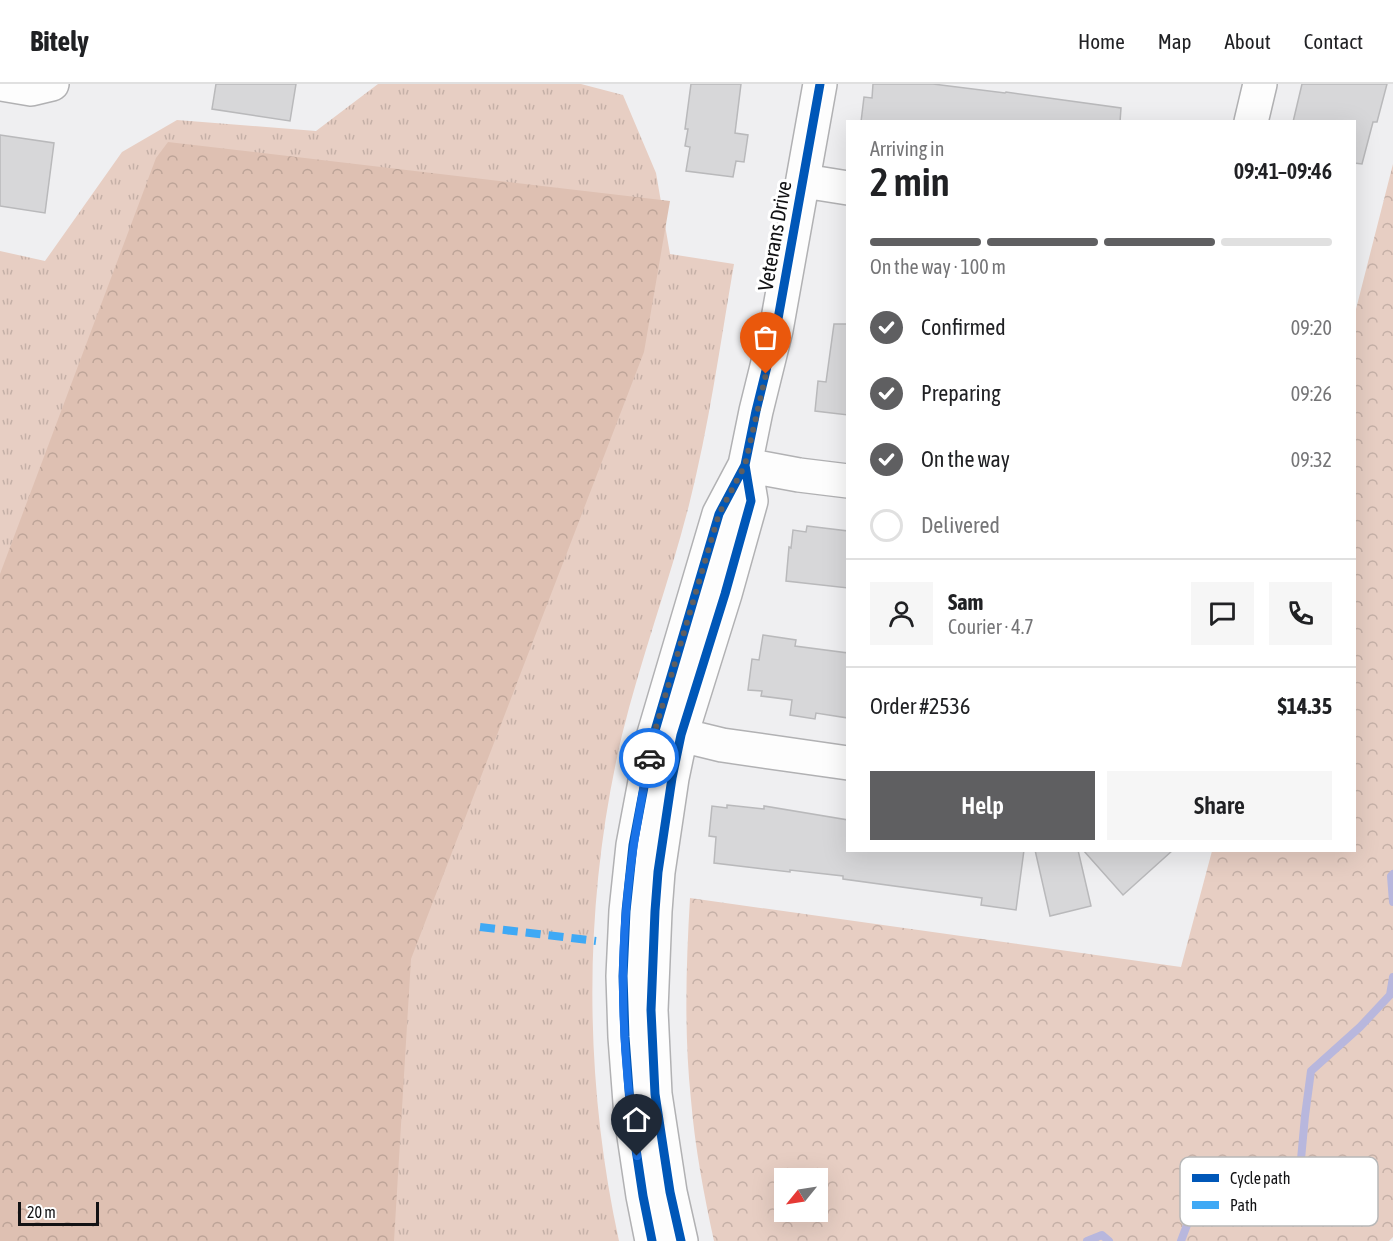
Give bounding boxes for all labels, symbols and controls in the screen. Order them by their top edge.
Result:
text: Bitely [30,25,89,57]
text: Home [1078,29,1125,53]
text: Map [1158,29,1192,53]
text: About [1225,29,1271,53]
text: Contact [1304,29,1363,53]
text: Arriving in [870,137,944,160]
text: 09:41–09:46 [1234,158,1332,184]
text: 2 min [870,160,950,204]
street label: Veterans Drive [753,179,796,293]
text: On the way · 100 m [870,255,1006,278]
icon: check [870,311,903,344]
pin [740,312,791,374]
text: Confirmed [921,314,1006,340]
text: 09:20 [1291,316,1332,339]
icon: bag [749,321,782,354]
icon: check [870,377,903,410]
text: Preparing [921,380,1001,406]
text: 09:26 [1291,382,1332,405]
icon: check [870,443,903,476]
text: On the way [921,446,1010,472]
text: 09:32 [1291,448,1332,471]
text: Delivered [921,512,1000,538]
button: person [870,582,933,645]
button: chat [1191,582,1254,645]
button: phone [1269,582,1332,645]
text: Sam [948,589,983,615]
text: Courier · 4.7 [948,615,1034,638]
text: Order #2536 [870,693,970,719]
text: $14.35 [1277,693,1332,719]
courier [619,728,679,788]
icon: car [633,742,666,775]
button: Help [870,771,1095,840]
button: Share [1107,771,1332,840]
pin [611,1094,662,1156]
icon: home [620,1103,653,1136]
legend [1180,1157,1378,1226]
north arrow [774,1168,828,1222]
map controls [774,1168,828,1222]
text: Cycle path [1230,1169,1290,1188]
text: Path [1230,1196,1257,1214]
scale bar [18,1199,99,1226]
text: 20 m [27,1203,56,1221]

